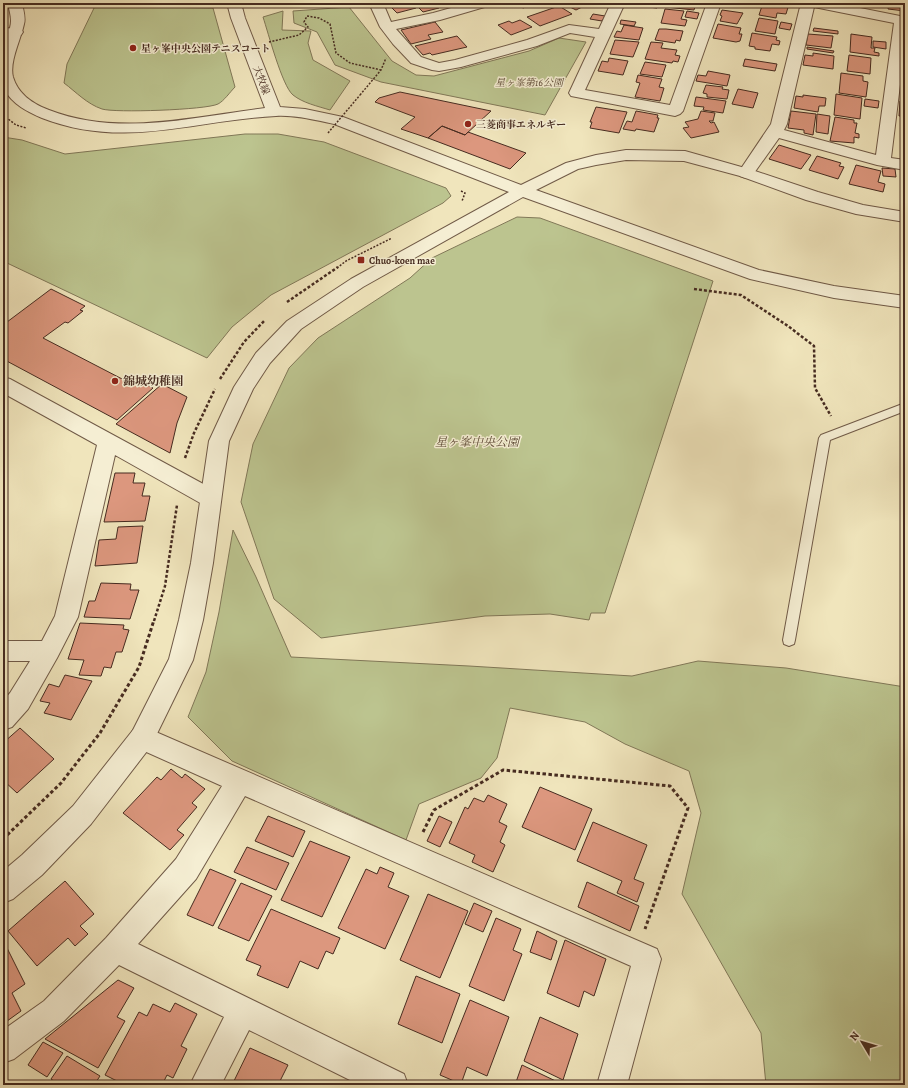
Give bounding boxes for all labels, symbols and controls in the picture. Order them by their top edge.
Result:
place label: 星ヶ峯中央公園テニスコート [141,42,271,55]
marker: 星ヶ峯中央公園テニスコート [128,43,138,53]
street label: 大牧線 [250,64,273,97]
park label: 星ヶ峯第16公園 [495,76,565,89]
place label: 三菱商事エネルギー [476,118,566,131]
marker: 三菱商事エネルギー [463,119,473,129]
place label: Chuo-koen mae [369,254,435,267]
marker: Chuo-koen mae [356,255,366,265]
place label: 錦城幼稚園 [123,373,183,389]
marker: 錦城幼稚園 [110,376,120,386]
park label: 星ヶ峯中央公園 [435,434,521,450]
north arrow [842,1022,882,1062]
text: N [846,1028,863,1044]

